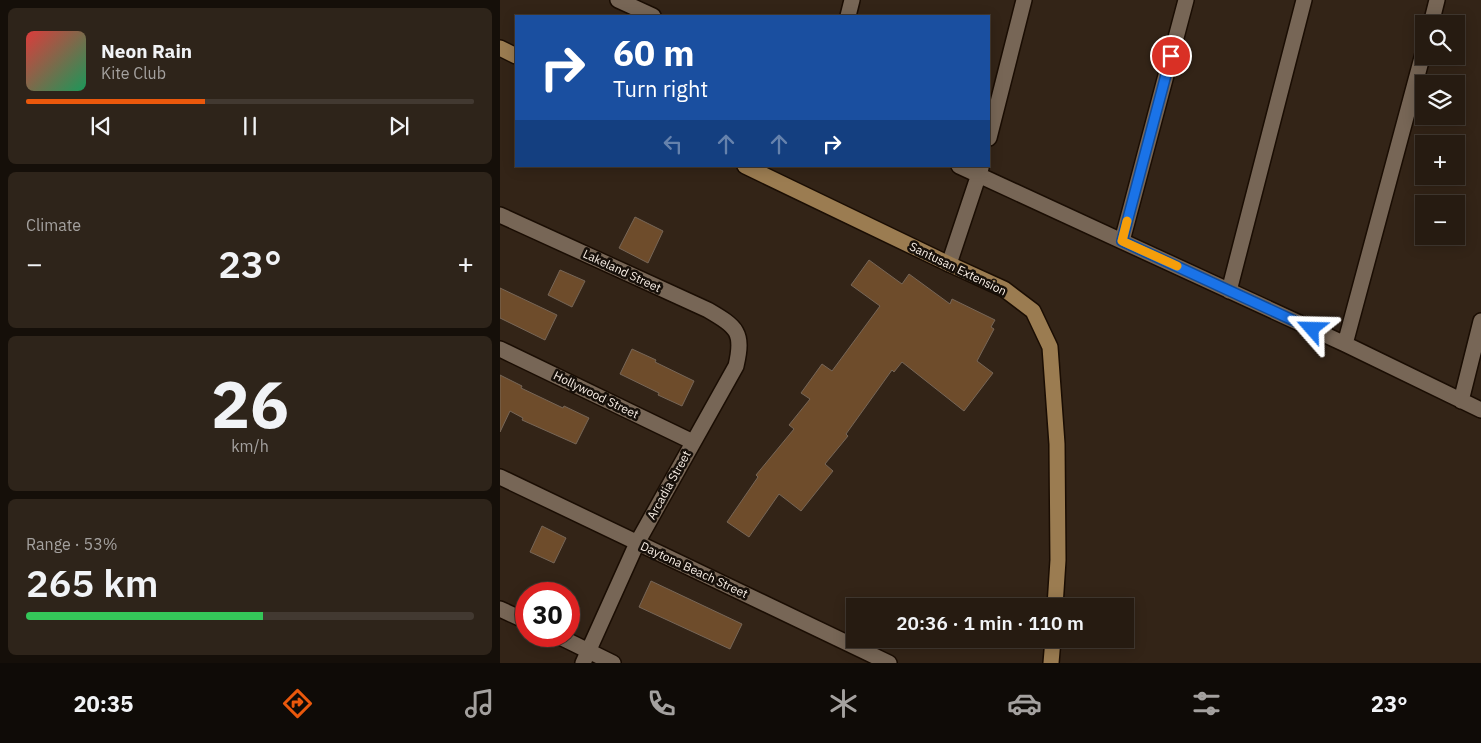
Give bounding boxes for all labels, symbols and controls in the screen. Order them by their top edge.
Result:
map controls [1415,15,1465,245]
button: search [1415,15,1465,65]
text: 60 m [613,30,695,76]
icon: right [530,35,595,100]
pin [1150,35,1192,77]
text: Neon Rain [101,39,192,63]
icon: arrive [1157,42,1185,70]
text: Kite Club [101,63,166,83]
text: Turn right [613,74,708,103]
button: layers [1415,75,1465,125]
icon: previous [87,112,115,140]
icon: pause [236,112,264,140]
icon: next [385,112,413,140]
icon: left [659,130,687,158]
icon: ahead [712,130,740,158]
icon: ahead [765,130,793,158]
icon: right [818,130,846,158]
button: + [1415,135,1465,185]
button: − [1415,195,1465,245]
text: Climate [26,215,81,235]
text: 23° [218,239,282,288]
street label: Santusan Extension [907,239,1009,299]
text: − [26,245,43,282]
text: + [457,245,474,282]
street label: Lakeland Street [581,246,664,295]
position arrow [1285,302,1337,354]
text: 26 [211,361,289,446]
street label: Hollywood Street [551,367,641,422]
text: km/h [231,436,269,456]
street label: Arcadia Street [643,448,694,522]
text: Range · 53% [26,534,118,554]
street label: Daytona Beach Street [638,538,750,601]
text: 265 km [26,558,158,607]
speed limit sign: 30 [515,582,580,647]
text: 20:36 · 1 min · 110 m [896,611,1084,635]
icon: directions [280,686,315,721]
icon: music [462,686,497,721]
icon: phone [644,686,679,721]
icon: climate [826,686,861,721]
icon: car [1007,686,1042,721]
icon: filters [1189,686,1224,721]
text: 20:35 [73,689,133,718]
text: 23° [1371,689,1408,718]

